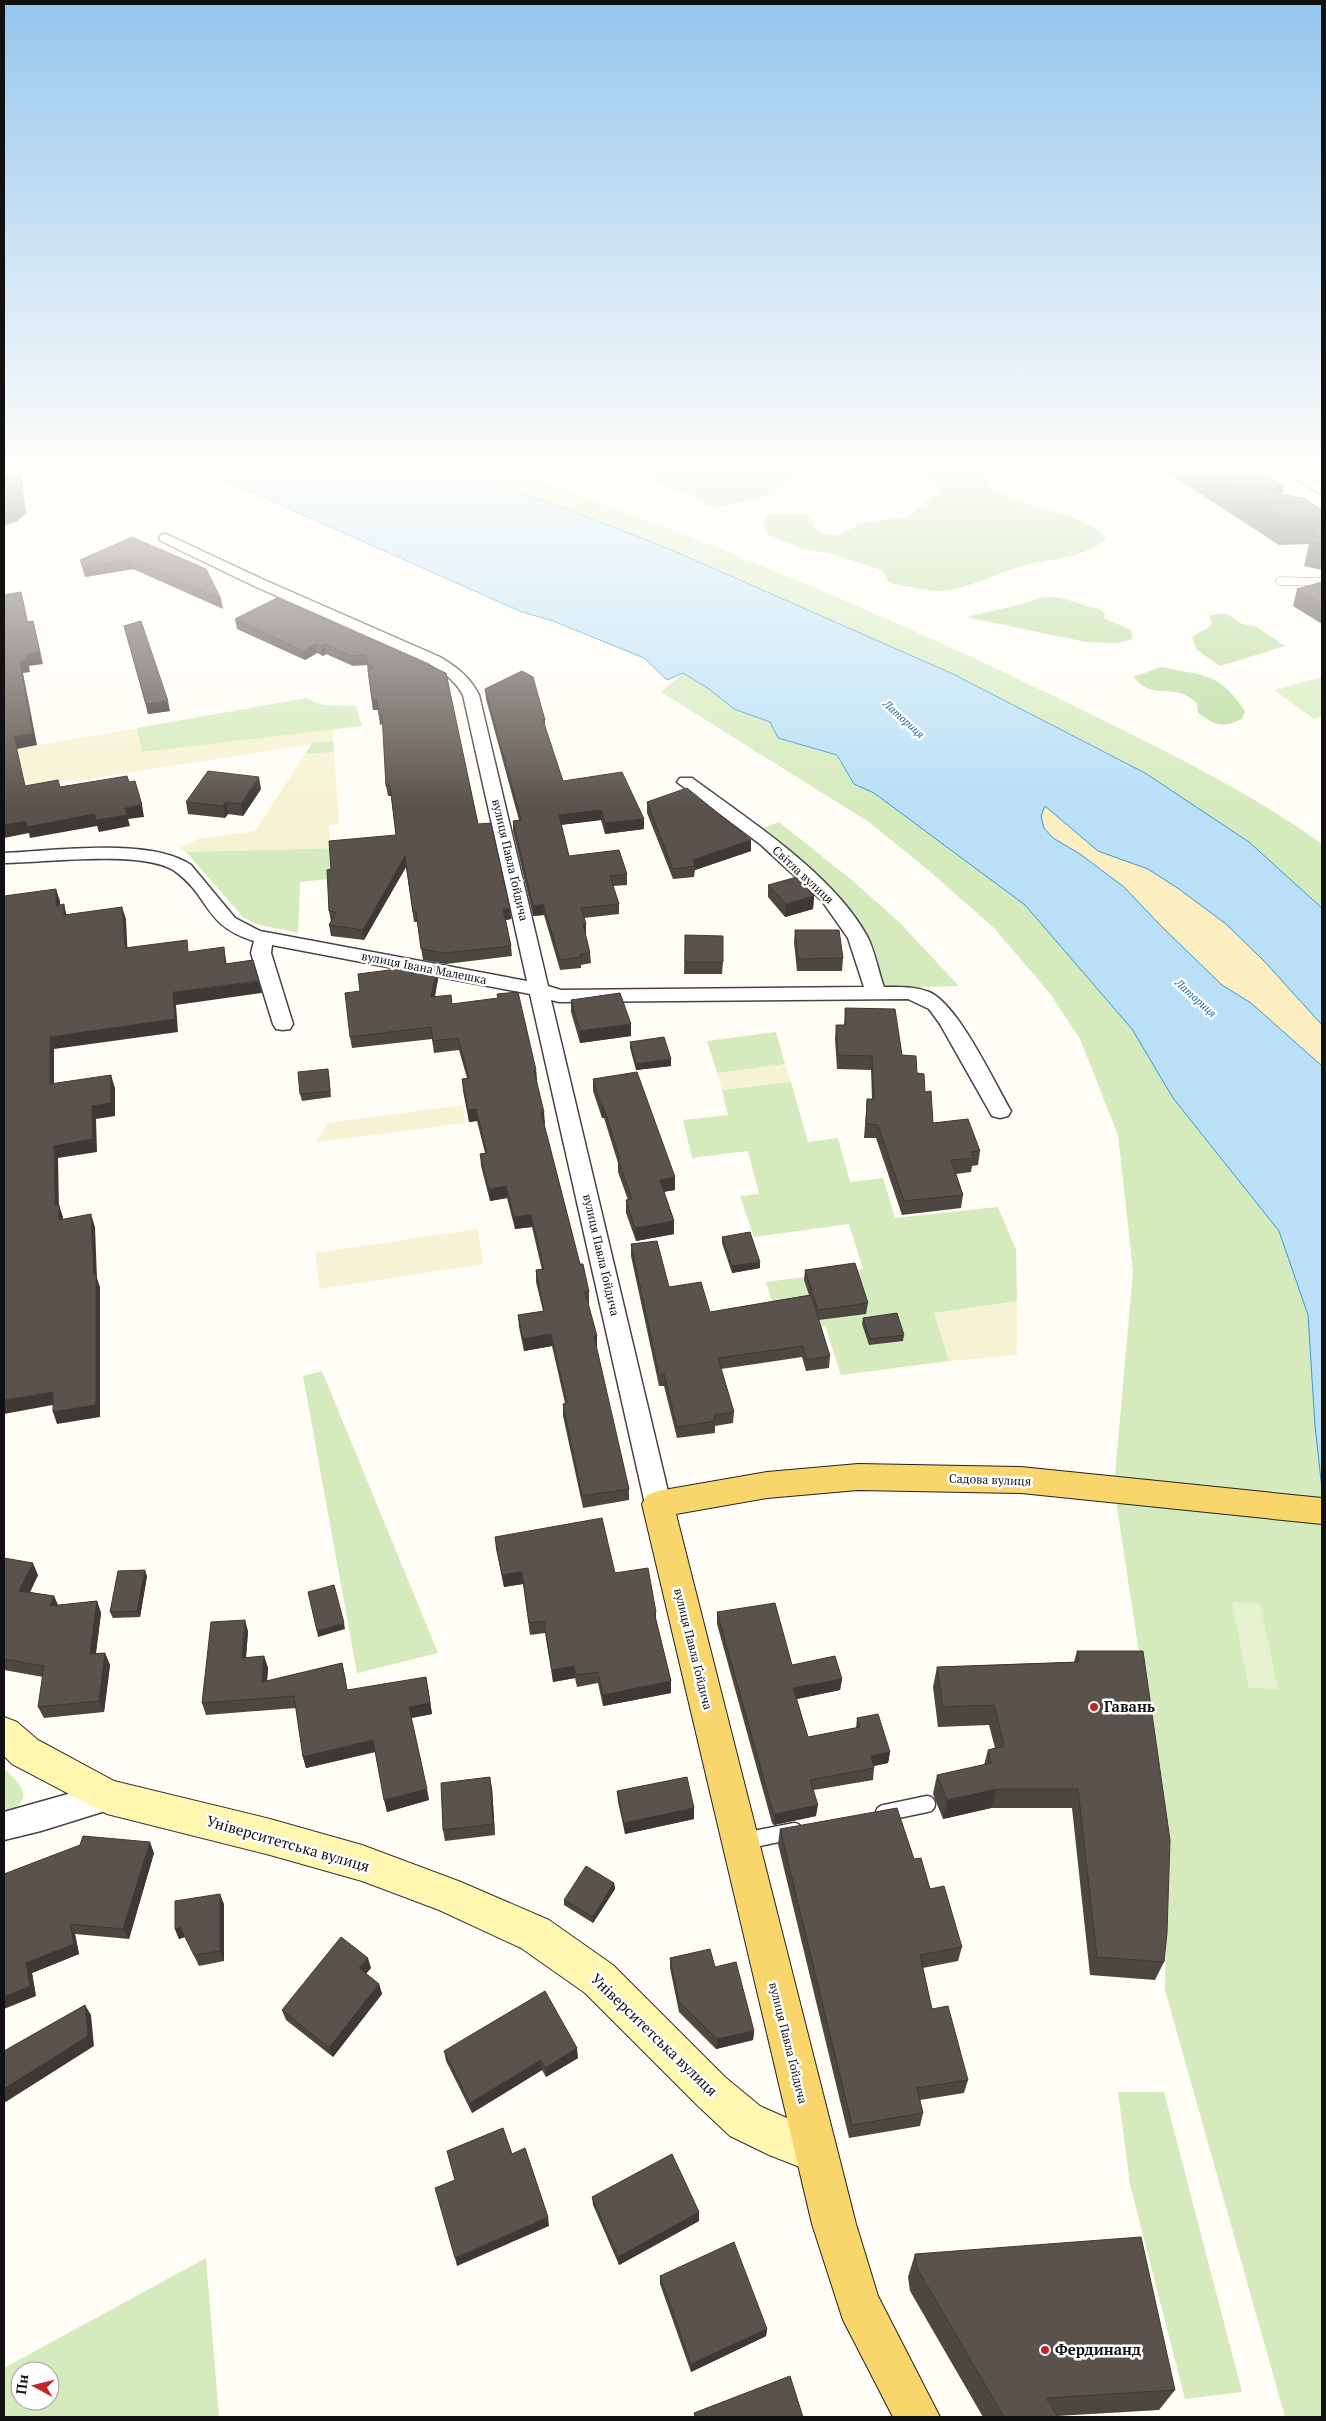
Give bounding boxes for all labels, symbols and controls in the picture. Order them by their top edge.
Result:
water label: Латориця [880,696,928,741]
street label: вулиця Павла Ґойдича [489,797,532,922]
street label: Світла вулиця [770,842,837,907]
street label: вулиця Івана Малешка [360,948,488,987]
water label: Латориця [1172,975,1220,1020]
street label: вулиця Павла Ґойдича [580,1192,623,1317]
street label: Садова вулиця [949,1471,1031,1488]
street label: вулиця Павла Ґойдича [671,1587,716,1711]
place label: Гавань [1104,1696,1155,1716]
marker: Гавань [1088,1701,1100,1713]
street label: Університетська вулиця [204,1810,372,1876]
street label: Університетська вулиця [587,1968,722,2100]
street label: вулиця Павла Ґойдича [766,1981,811,2105]
place label: Фердинанд [1055,2339,1141,2359]
marker: Фердинанд [1039,2344,1051,2356]
north arrow [10,2361,60,2411]
text: Пн [11,2373,32,2395]

